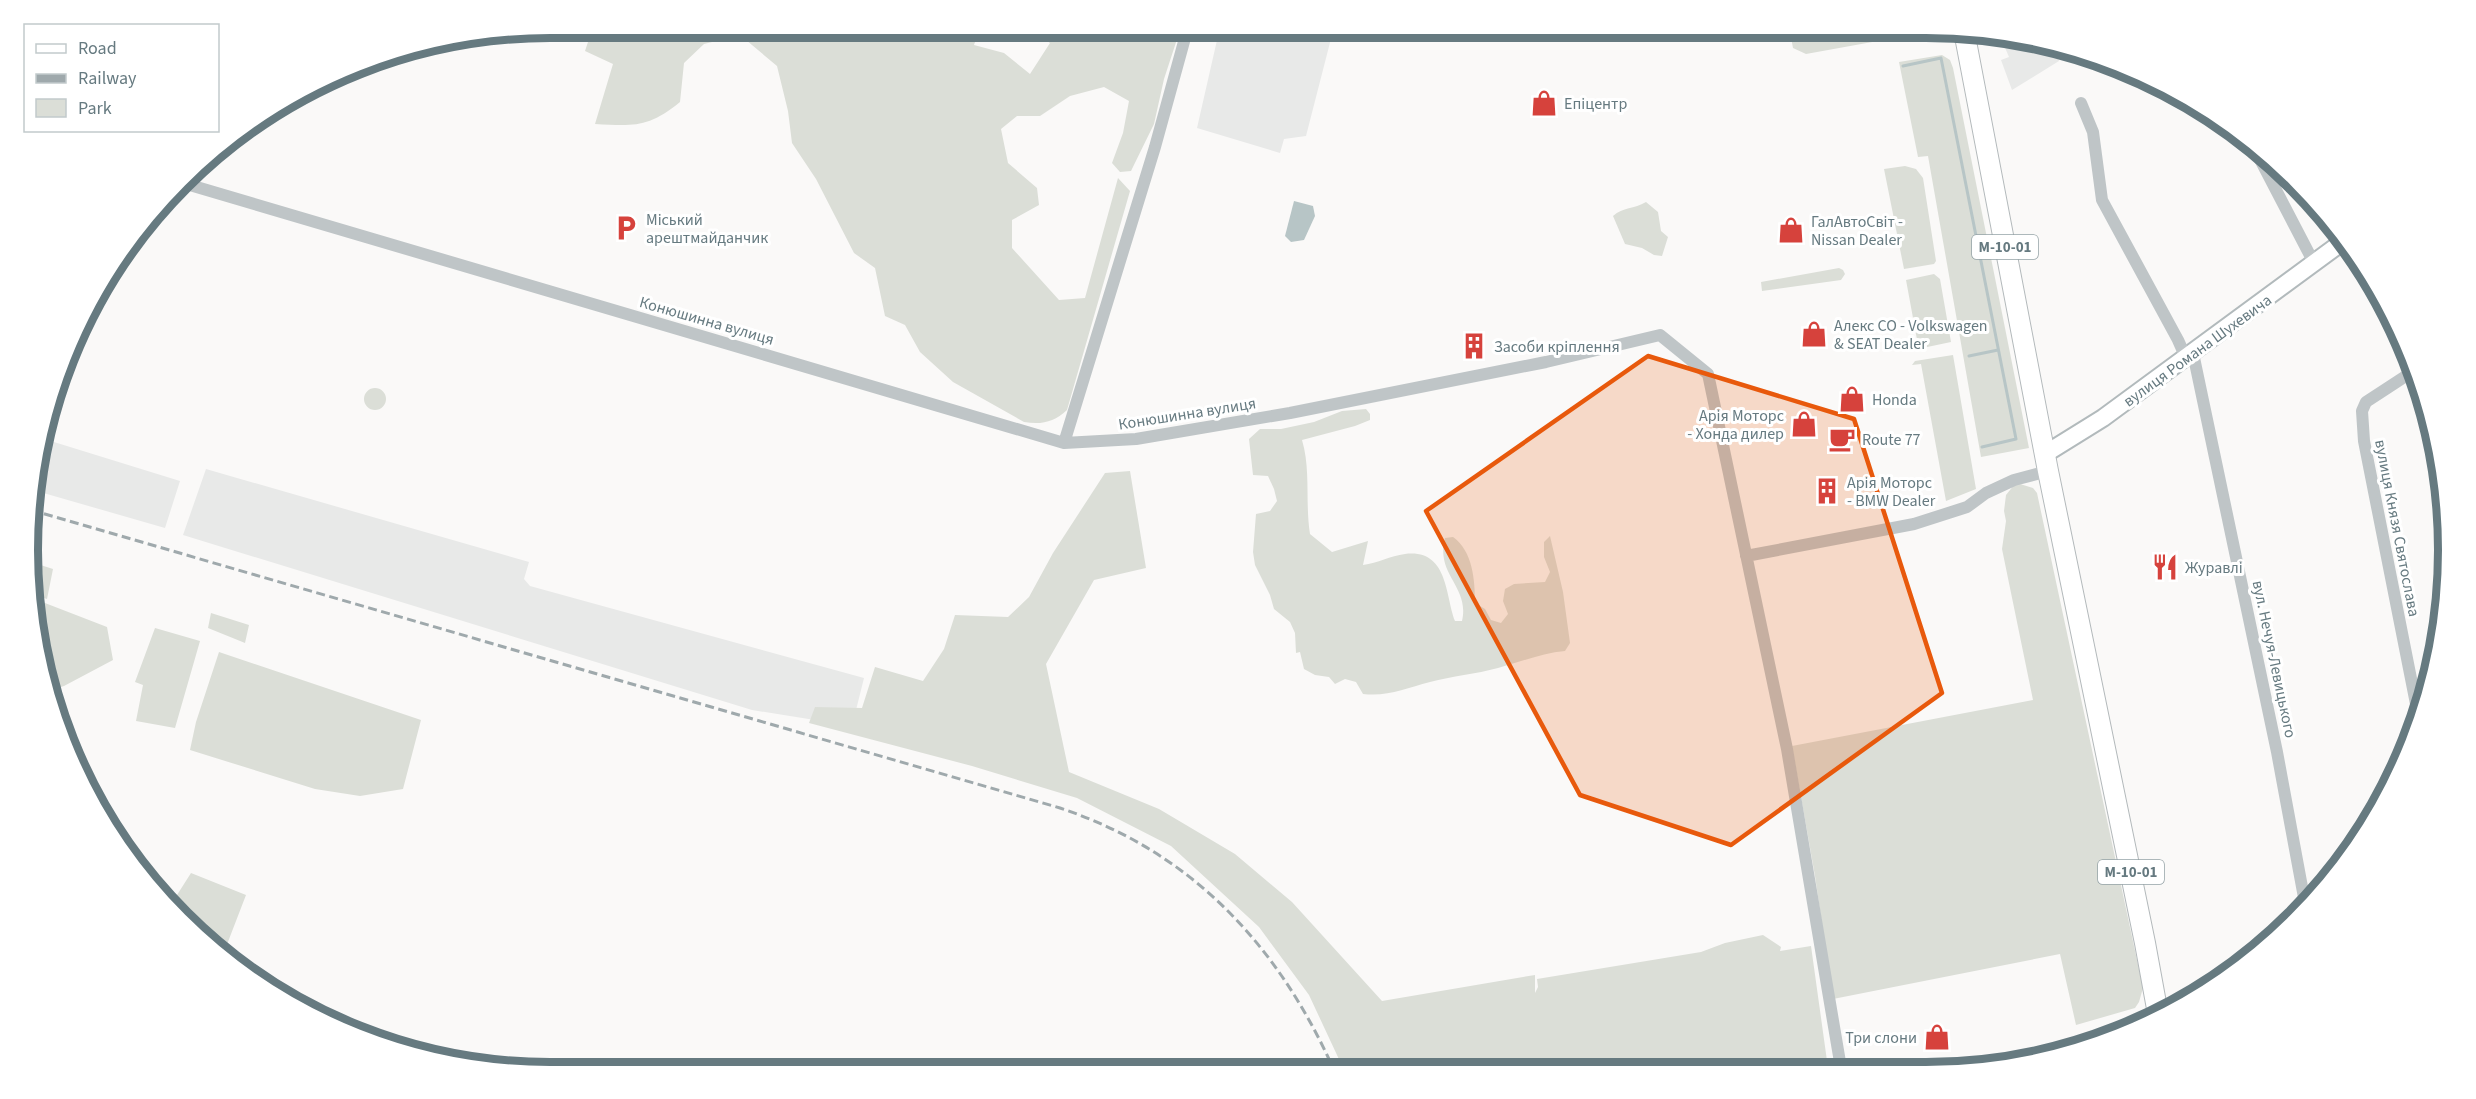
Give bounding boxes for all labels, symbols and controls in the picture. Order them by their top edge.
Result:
legend [24,24,219,132]
text: Road [78,36,117,61]
text: Railway [78,66,137,91]
shop icon: Епіцентр [1529,88,1559,118]
place label: Епіцентр [1564,93,1627,115]
text: Park [78,96,112,121]
place label: Міський арештмайданчик [646,209,768,249]
place label: ГалАвтоСвіт - Nissan Dealer [1811,211,1903,251]
parking icon: Міський арештмайданчик [611,213,641,243]
shop icon: ГалАвтоСвіт - Nissan Dealer [1776,215,1806,245]
road number: М-10-01 [1972,235,2038,259]
street label: вулиця Романа Шухевича [2119,289,2276,412]
street label: Конюшинна вулиця [637,291,777,351]
place label: Алекс CO - Volkswagen & SEAT Dealer [1834,315,1988,355]
shop icon: Алекс CO - Volkswagen & SEAT Dealer [1799,319,1829,349]
building icon: Засоби кріплення [1459,331,1489,361]
place label: Засоби кріплення [1494,336,1620,358]
shop icon: Honda [1837,384,1867,414]
place label: Honda [1872,389,1917,411]
street label: Конюшинна вулиця [1117,392,1258,436]
place label: Арія Моторс - Хонда дилер [1687,405,1784,445]
shop icon: Арія Моторс - Хонда дилер [1789,409,1819,439]
cafe icon: Route 77 [1827,424,1857,454]
place label: Route 77 [1862,429,1921,451]
street label: вулиця Князя Святослава [2369,438,2425,619]
place label: Арія Моторс - BMW Dealer [1847,472,1936,512]
building icon: Арія Моторс - BMW Dealer [1812,476,1842,506]
restaurant icon: Журавлі [2150,552,2180,582]
place label: Журавлі [2185,557,2243,579]
street label: вул. Нечуя-Левицького [2247,578,2301,740]
road number: М-10-01 [2098,860,2164,884]
shop icon: Три слони [1922,1022,1952,1052]
place label: Три слони [1845,1027,1917,1049]

